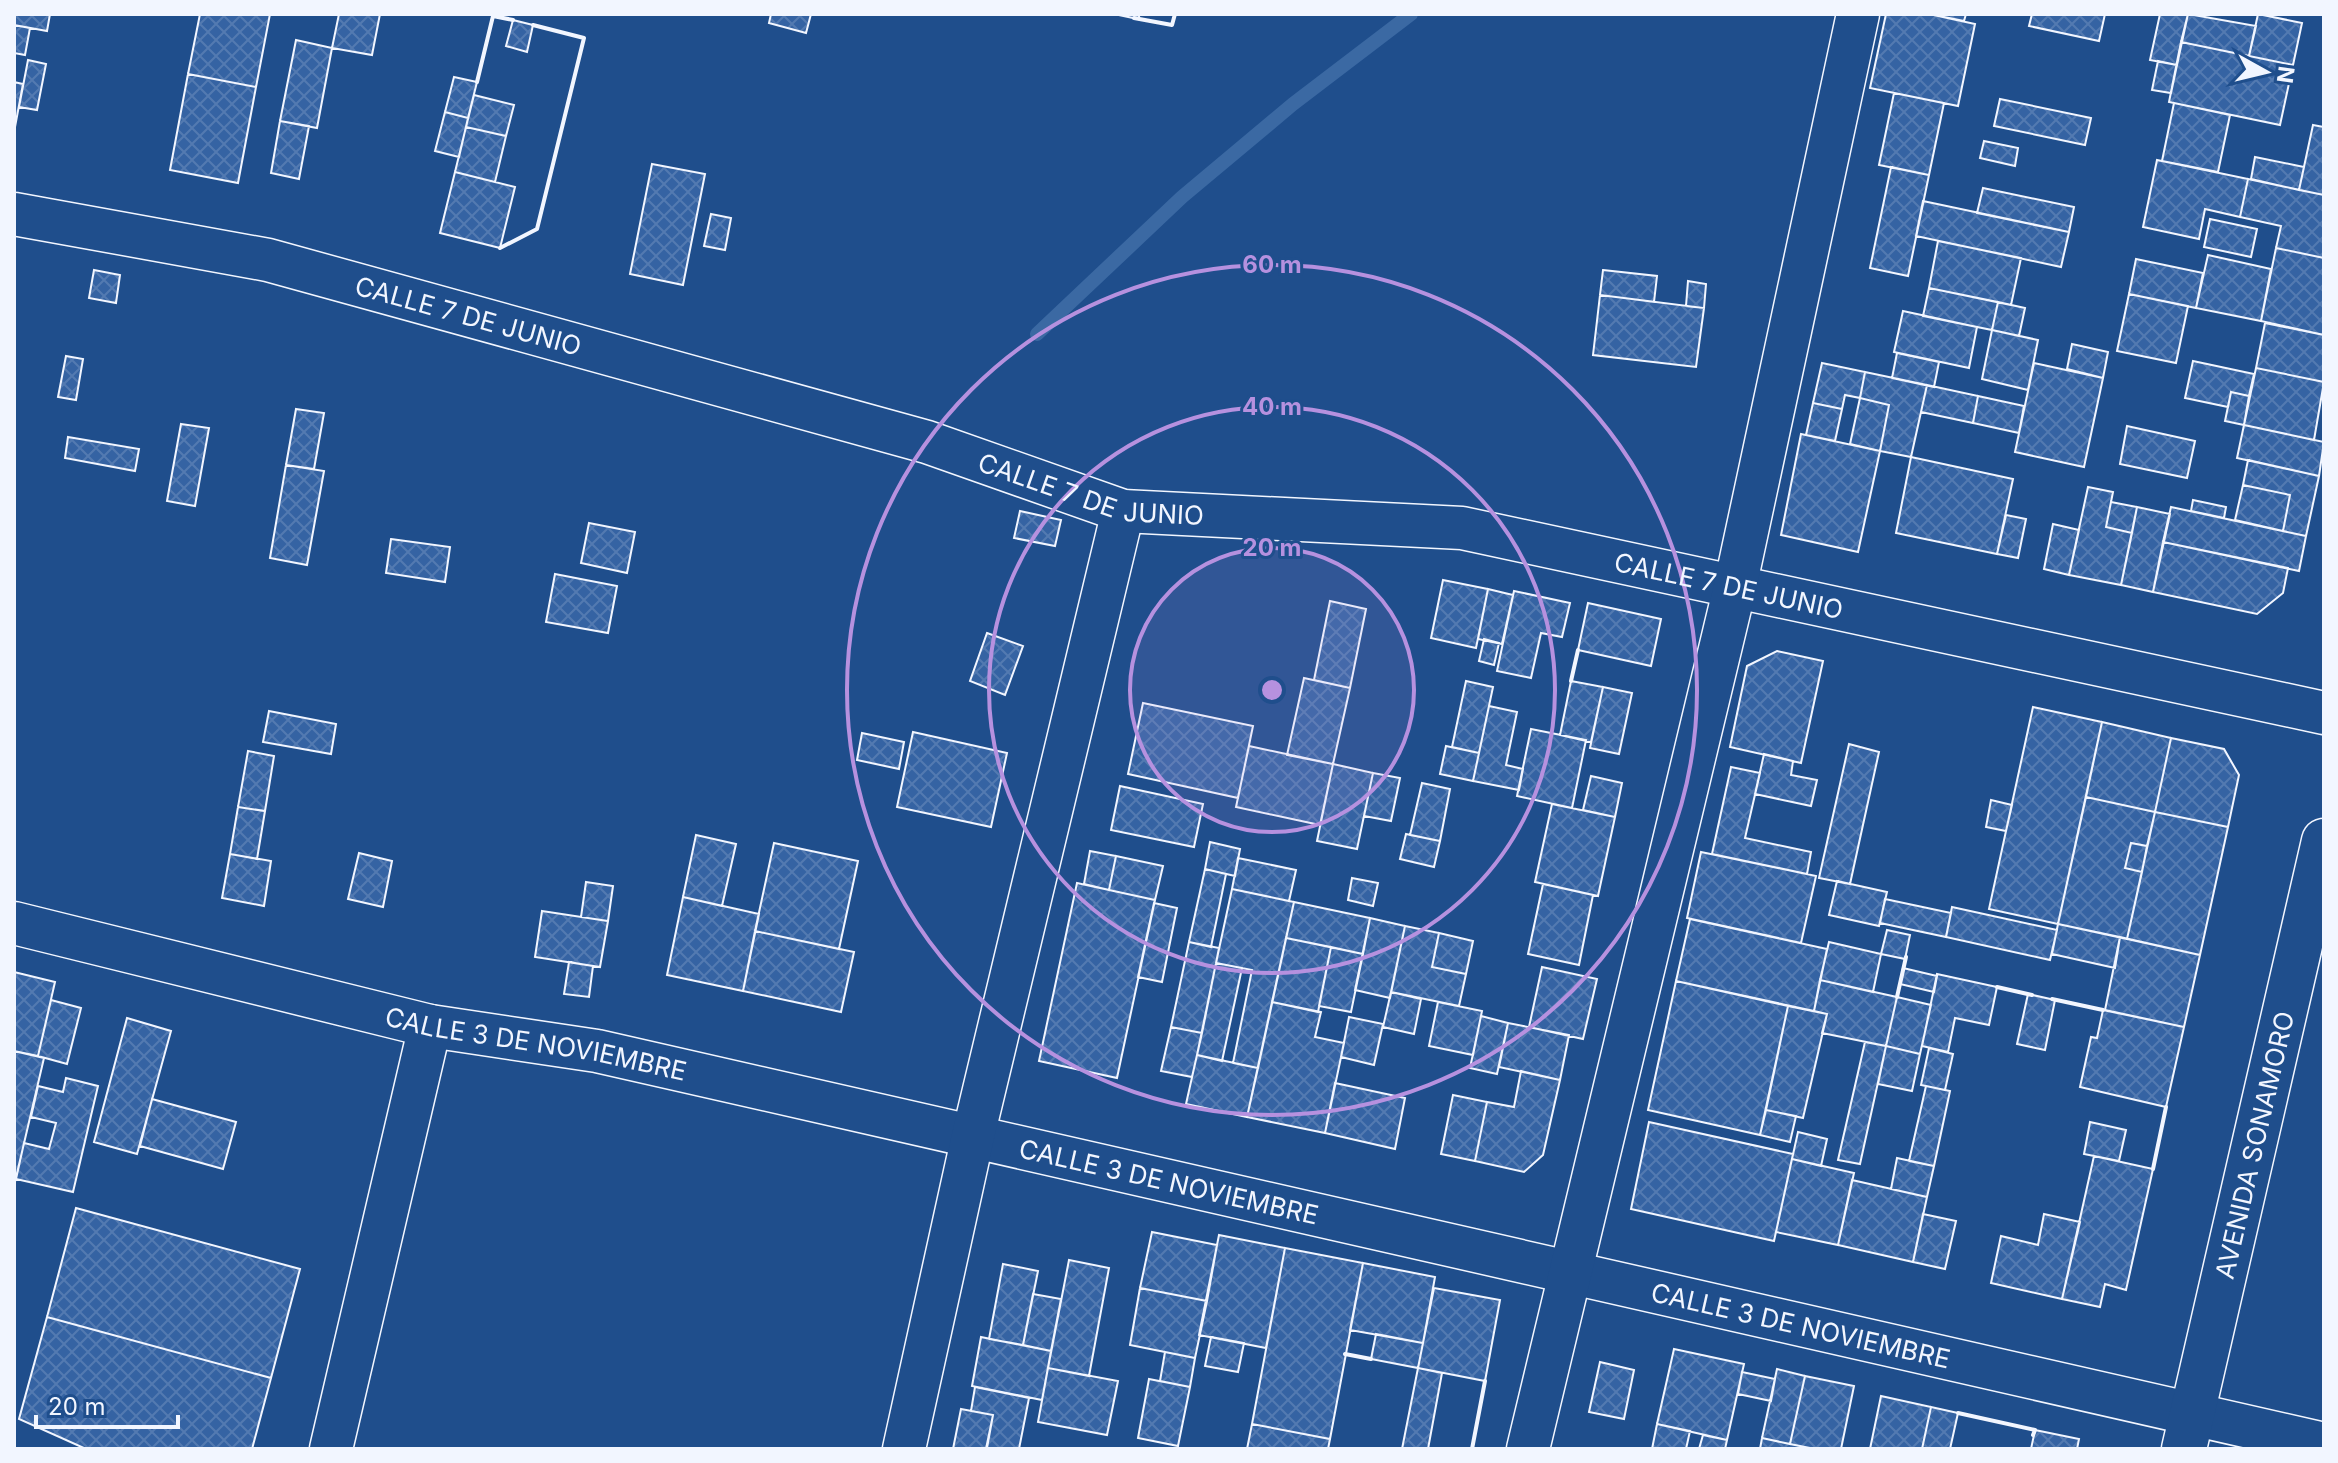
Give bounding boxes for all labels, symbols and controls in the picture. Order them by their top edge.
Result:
north arrow [2226,32,2306,112]
text: N [2272,65,2300,85]
text: 60 m [1242,250,1302,279]
street label: CALLE 7 DE JUNIO [352,269,585,361]
text: 40 m [1242,392,1302,421]
street label: CALLE 7 DE JUNIO [974,446,1205,531]
text: 20 m [1243,533,1301,562]
street label: CALLE 7 DE JUNIO [1612,546,1846,625]
centre of rings [1258,676,1286,704]
street label: CALLE 3 DE NOVIEMBRE [382,1000,690,1086]
street label: AVENIDA SONAMORO [2208,1008,2300,1282]
street label: CALLE 3 DE NOVIEMBRE [1016,1132,1322,1230]
street label: CALLE 3 DE NOVIEMBRE [1648,1276,1953,1374]
scale bar [36,1379,178,1429]
text: 20 m [48,1392,106,1421]

